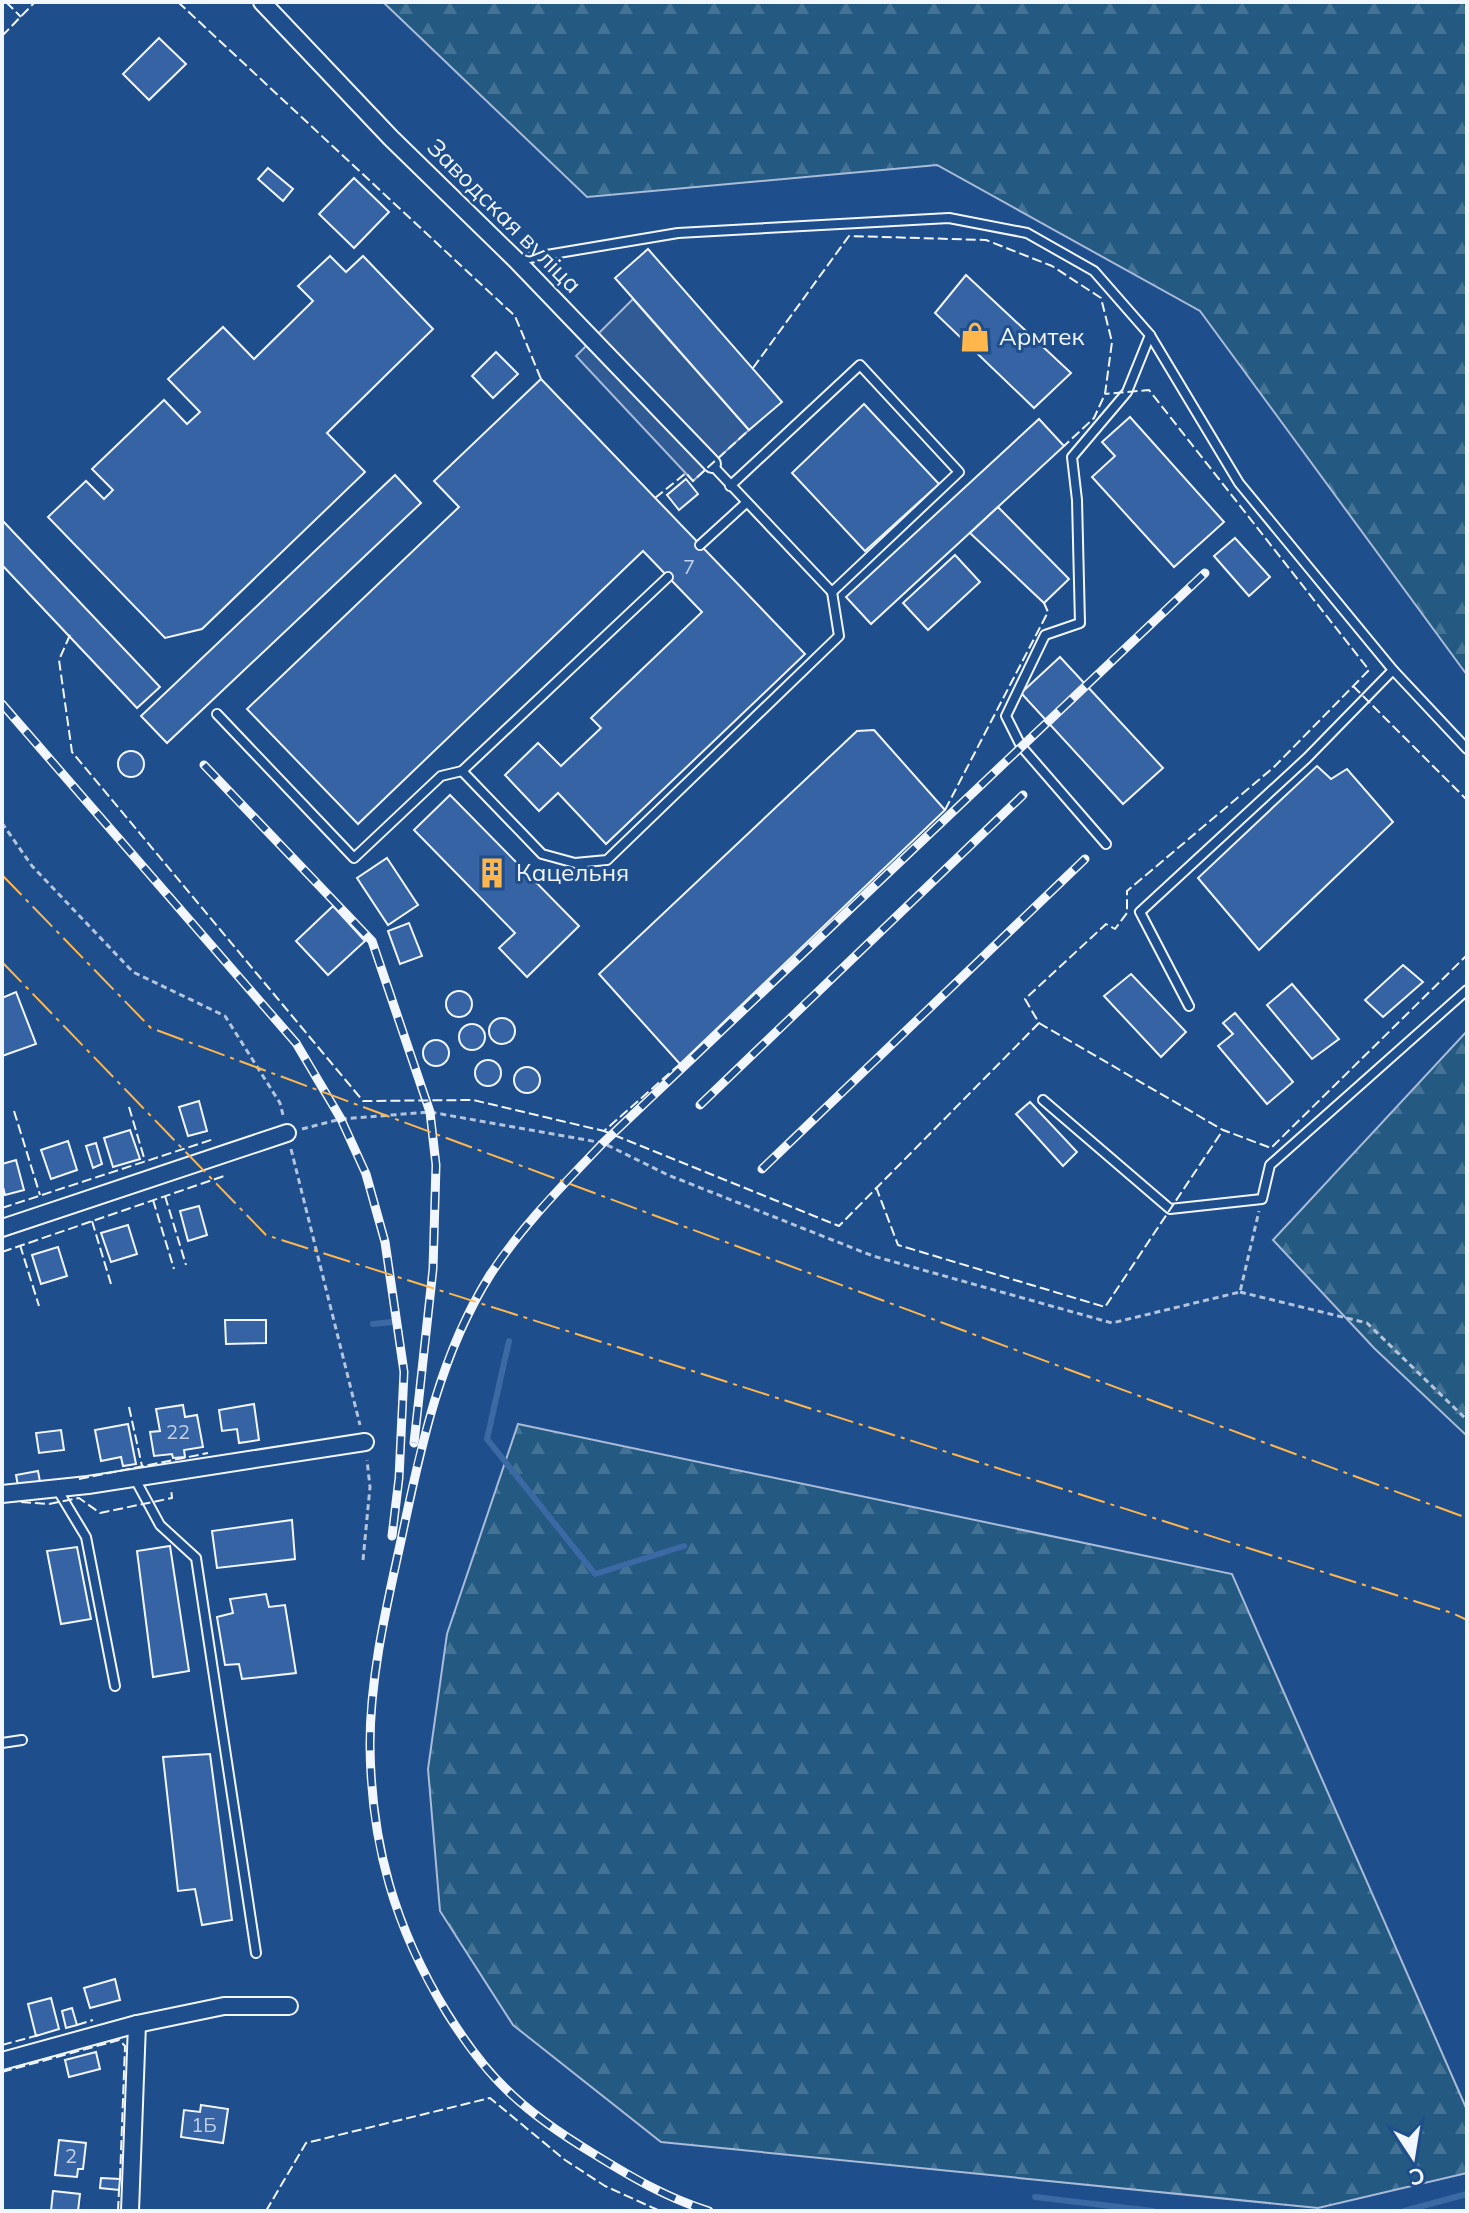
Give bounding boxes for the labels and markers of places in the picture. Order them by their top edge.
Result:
shop icon: Армтек [958,320,992,354]
place label: Армтек [999,321,1085,351]
building icon: Кацельня [475,856,509,890]
place label: Кацельня [516,857,629,887]

